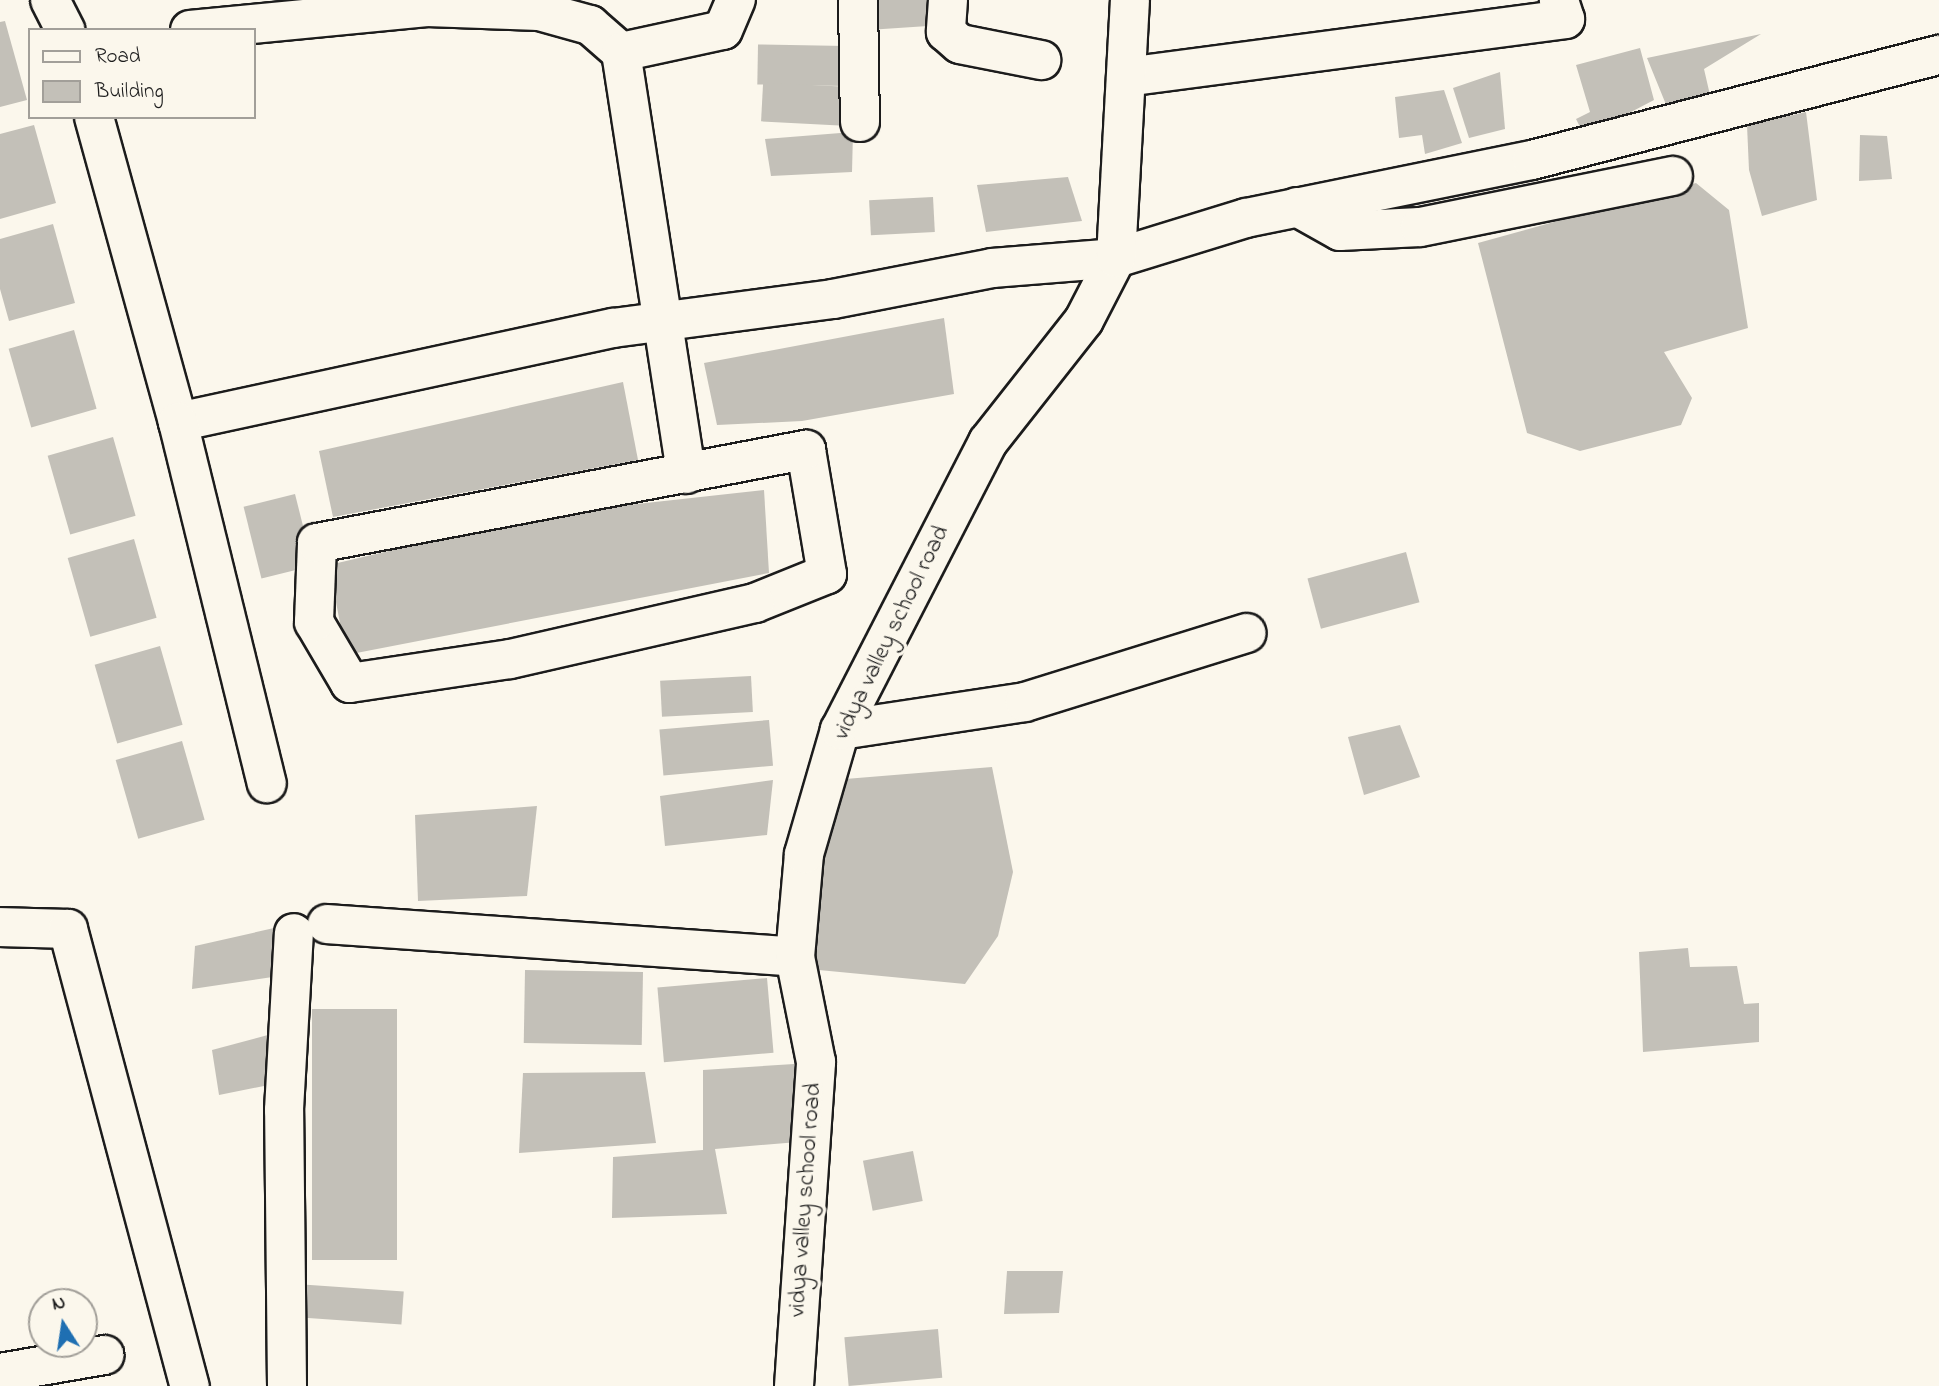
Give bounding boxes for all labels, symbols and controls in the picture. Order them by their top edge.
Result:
legend [28,28,256,119]
text: Road [95,42,141,72]
text: Building [95,77,164,107]
street label: vidya valley school road [828,521,956,745]
street label: vidya valley school road [783,1082,829,1318]
north arrow [28,1288,98,1358]
text: N [50,1289,68,1318]

